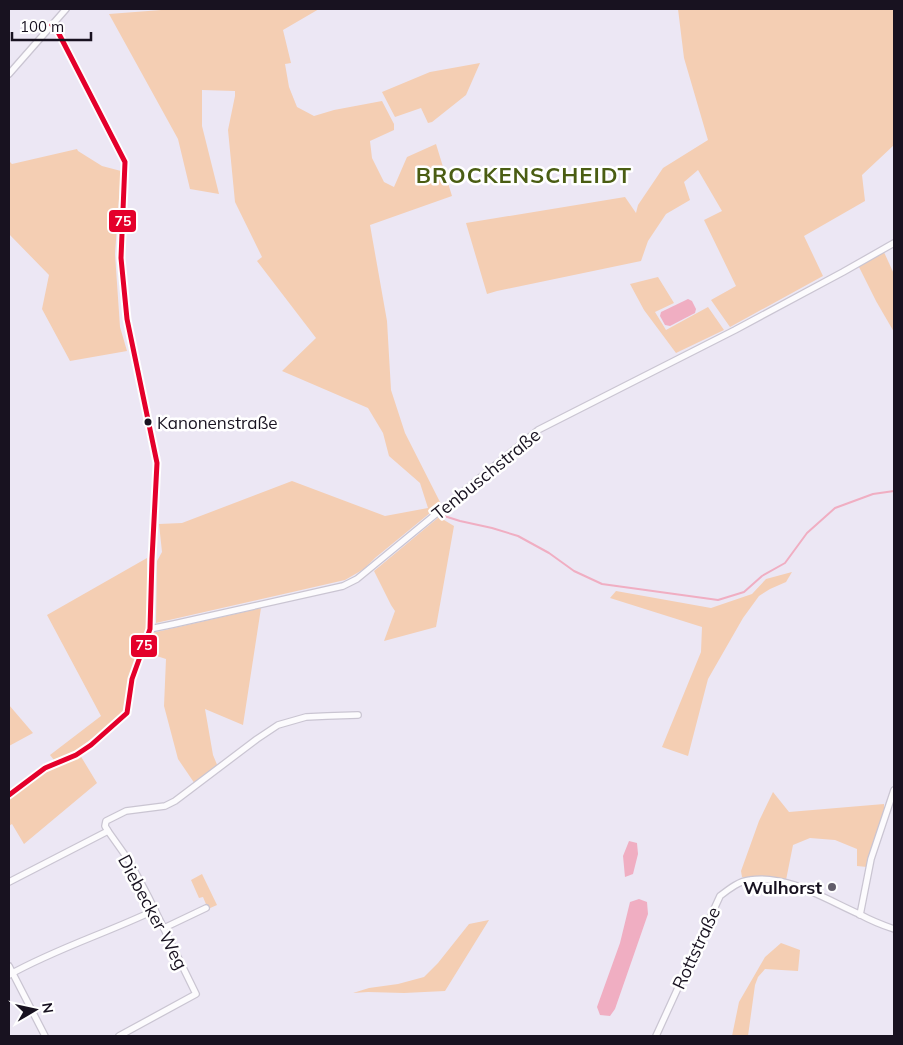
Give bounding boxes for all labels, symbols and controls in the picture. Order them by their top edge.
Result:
scale bar [12,10,91,42]
text: 100 m [20,17,64,36]
district label: BROCKENSCHEIDT [416,161,632,189]
line badge: 75 [108,209,137,233]
text: 75 [115,212,131,230]
place label: Kanonenstraße [157,412,277,433]
marker: Kanonenstraße [143,417,153,427]
street label: Tenbuschstraße [427,423,545,525]
line badge: 75 [130,634,158,658]
text: 75 [136,636,152,654]
street label: Diebecker Weg [113,851,193,973]
place label: Wulhorst [743,876,822,899]
marker: Wulhorst [826,881,838,893]
street label: Rottstraße [667,903,725,993]
north arrow [10,985,60,1035]
text: N [38,1001,58,1015]

